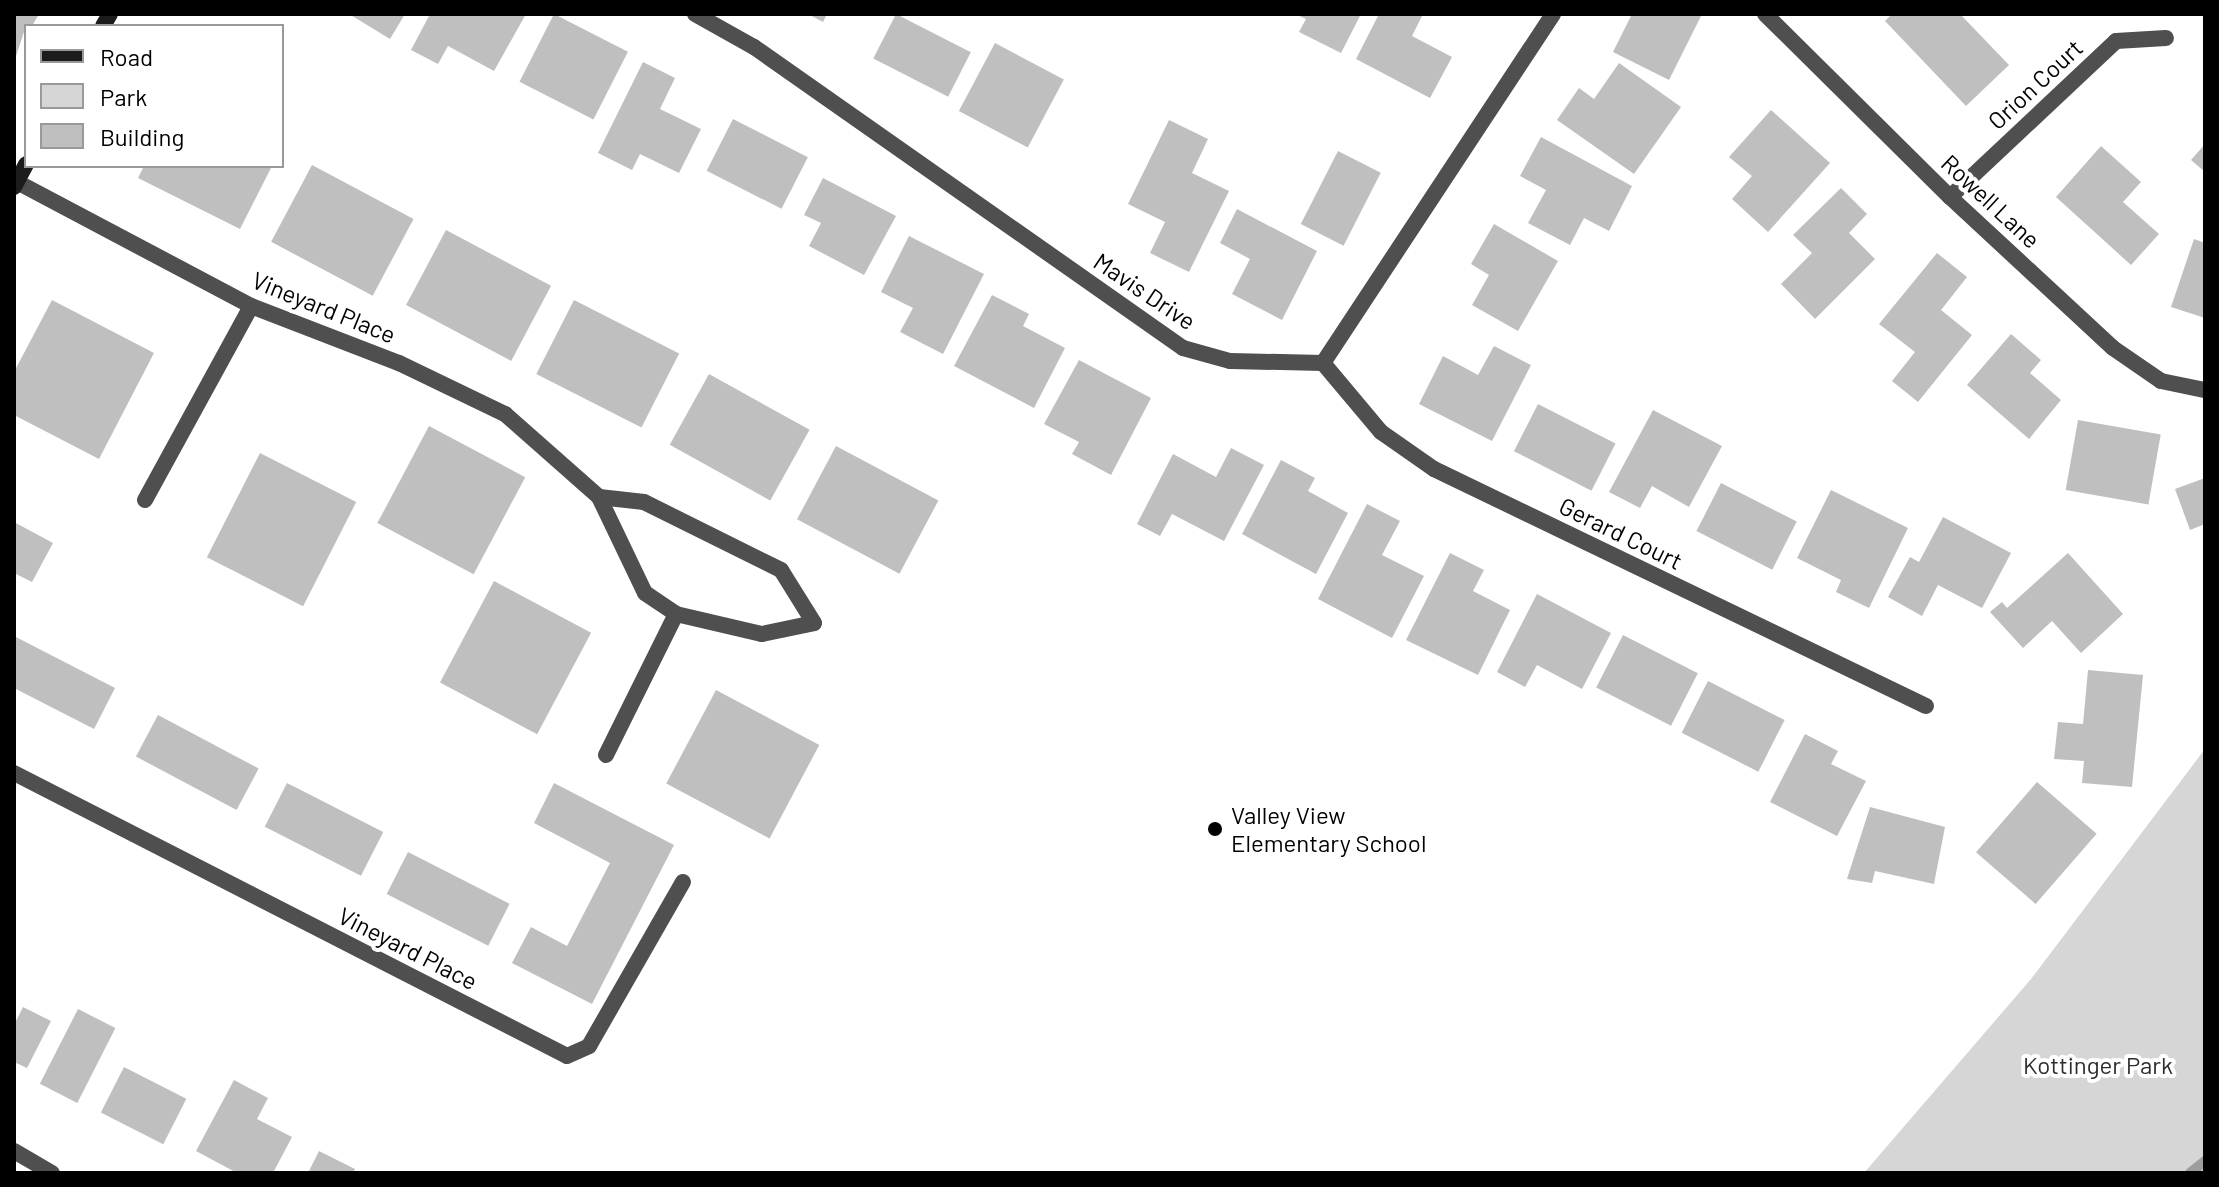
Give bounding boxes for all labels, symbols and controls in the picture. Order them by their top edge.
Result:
legend [24,24,284,168]
street label: Orion Court [1982,33,2088,135]
text: Road [100,42,153,71]
text: Park [100,82,147,111]
text: Building [100,122,184,151]
street label: Rowell Lane [1936,148,2046,254]
street label: Mavis Drive [1089,246,1201,336]
street label: Vineyard Place [248,265,400,349]
street label: Gerard Court [1555,491,1687,575]
place label: Valley View Elementary School [1231,801,1426,857]
marker: Valley View Elementary School [1206,820,1224,838]
street label: Vineyard Place [334,901,482,995]
park label: Kottinger Park [2023,1051,2173,1079]

